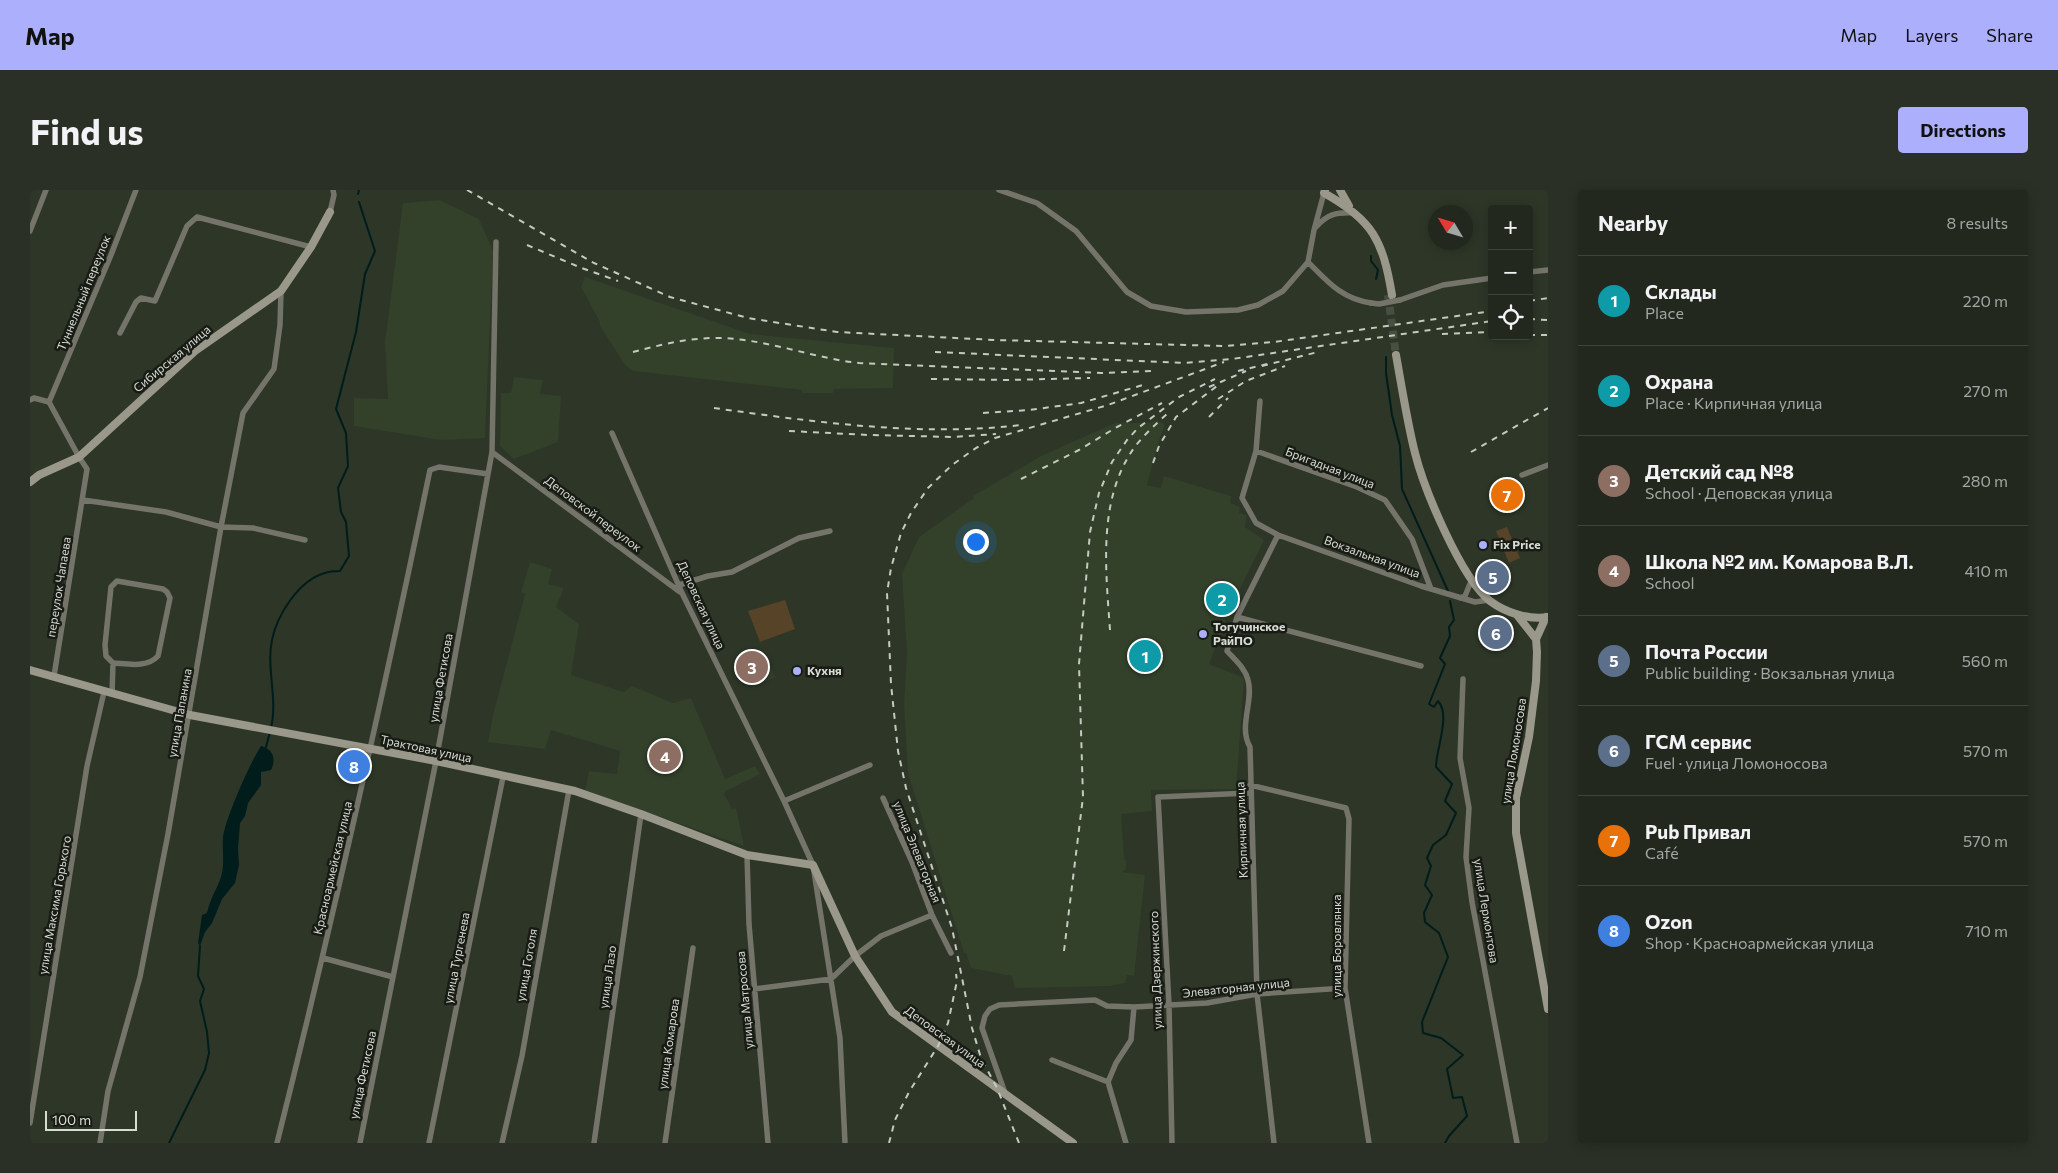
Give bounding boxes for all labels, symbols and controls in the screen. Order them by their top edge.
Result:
text: Map [25,21,75,50]
text: Map [1840,24,1877,46]
text: Layers [1905,24,1958,46]
text: Share [1986,24,2033,46]
button: Directions [1898,107,2028,153]
text: Find us [30,109,144,152]
north arrow [1428,205,1473,250]
map controls [1488,205,1533,340]
button: + [1488,205,1533,250]
text: Nearby [1598,210,1668,235]
text: 8 results [1947,213,2008,232]
street label: Туннельный переулок [53,232,113,353]
button: − [1488,250,1533,295]
text: Склады [1645,280,1717,303]
text: 1 [1610,291,1618,310]
text: 220 m [1963,291,2008,310]
button: locate [1488,295,1533,340]
text: Place [1645,303,1684,322]
street label: Сибирская улица [130,322,213,395]
text: Охрана [1645,370,1713,393]
text: 2 [1609,381,1619,400]
text: 270 m [1963,381,2008,400]
text: Place · Кирпичная улица [1645,393,1822,412]
street label: Бригадная улица [1284,444,1377,491]
text: Детский сад №8 [1645,460,1794,483]
text: 3 [1609,471,1619,490]
text: 280 m [1962,471,2008,490]
street label: Деповской переулок [543,472,645,554]
pin: 7 [1491,476,1523,514]
text: School · Деповская улица [1645,483,1833,502]
your location [963,529,989,555]
street label: Вокзальная улица [1323,532,1422,580]
street label: переулок Чапаева [43,536,73,638]
place label: Fix Price [1493,537,1541,551]
marker: Fix Price [1477,539,1489,551]
text: Школа №2 им. Комарова В.Л. [1645,550,1914,573]
street label: Деповская улица [675,558,729,651]
pin: 5 [1477,558,1509,596]
text: 4 [1609,561,1619,580]
text: 410 m [1965,561,2008,580]
text: School [1645,573,1695,592]
pin: 2 [1206,580,1238,618]
pin: 6 [1480,614,1512,652]
place label: Тогучинское РайПО [1213,619,1285,647]
marker: Тогучинское РайПО [1197,628,1209,640]
street label: улица Фетисова [425,632,455,723]
pin: 1 [1129,637,1161,675]
text: Почта России [1645,640,1768,663]
pin: 3 [736,648,768,686]
text: 5 [1609,651,1619,670]
text: 560 m [1962,651,2008,670]
place label: Кухня [807,663,842,677]
text: Public building · Вокзальная улица [1645,663,1895,682]
marker: Кухня [791,665,803,677]
street label: улица Папанина [164,667,194,758]
street label: улица Ломоносова [1498,697,1528,805]
text: ГСМ сервис [1645,730,1752,753]
street label: Трактовая улица [379,731,473,765]
pin: 4 [649,737,681,775]
text: 6 [1609,741,1619,760]
text: 570 m [1963,741,2008,760]
pin: 8 [338,747,370,785]
text: Fuel · улица Ломоносова [1645,753,1828,772]
street label: Кирпичная улица [1232,782,1250,879]
street label: улица Элеваторная [891,799,945,904]
street label: Красноармейская улица [310,800,354,936]
text: Pub Привал [1645,820,1751,843]
text: 7 [1610,831,1618,850]
text: 570 m [1963,831,2008,850]
street label: улица Максима Горького [35,834,73,975]
text: Café [1645,843,1679,862]
street label: улица Лермонтова [1472,858,1502,964]
street label: улица Боровлянка [1329,894,1343,998]
text: Ozon [1645,910,1693,933]
street label: улица Тургенева [440,911,472,1005]
street label: улица Дзержинского [1146,911,1164,1029]
text: 8 [1609,921,1619,940]
text: 710 m [1965,921,2008,940]
street label: улица Гоголя [513,927,539,1002]
text: Shop · Красноармейская улица [1645,933,1874,952]
street label: улица Лазо [596,945,618,1009]
street label: улица Матросова [733,951,755,1050]
street label: Элеваторная улица [1181,974,1290,1000]
street label: улица Комарова [655,998,681,1090]
street label: Деповская улица [903,1002,989,1070]
street label: улица Фетисова [346,1029,378,1120]
scale bar [45,1108,138,1131]
text: 100 m [52,1111,91,1128]

